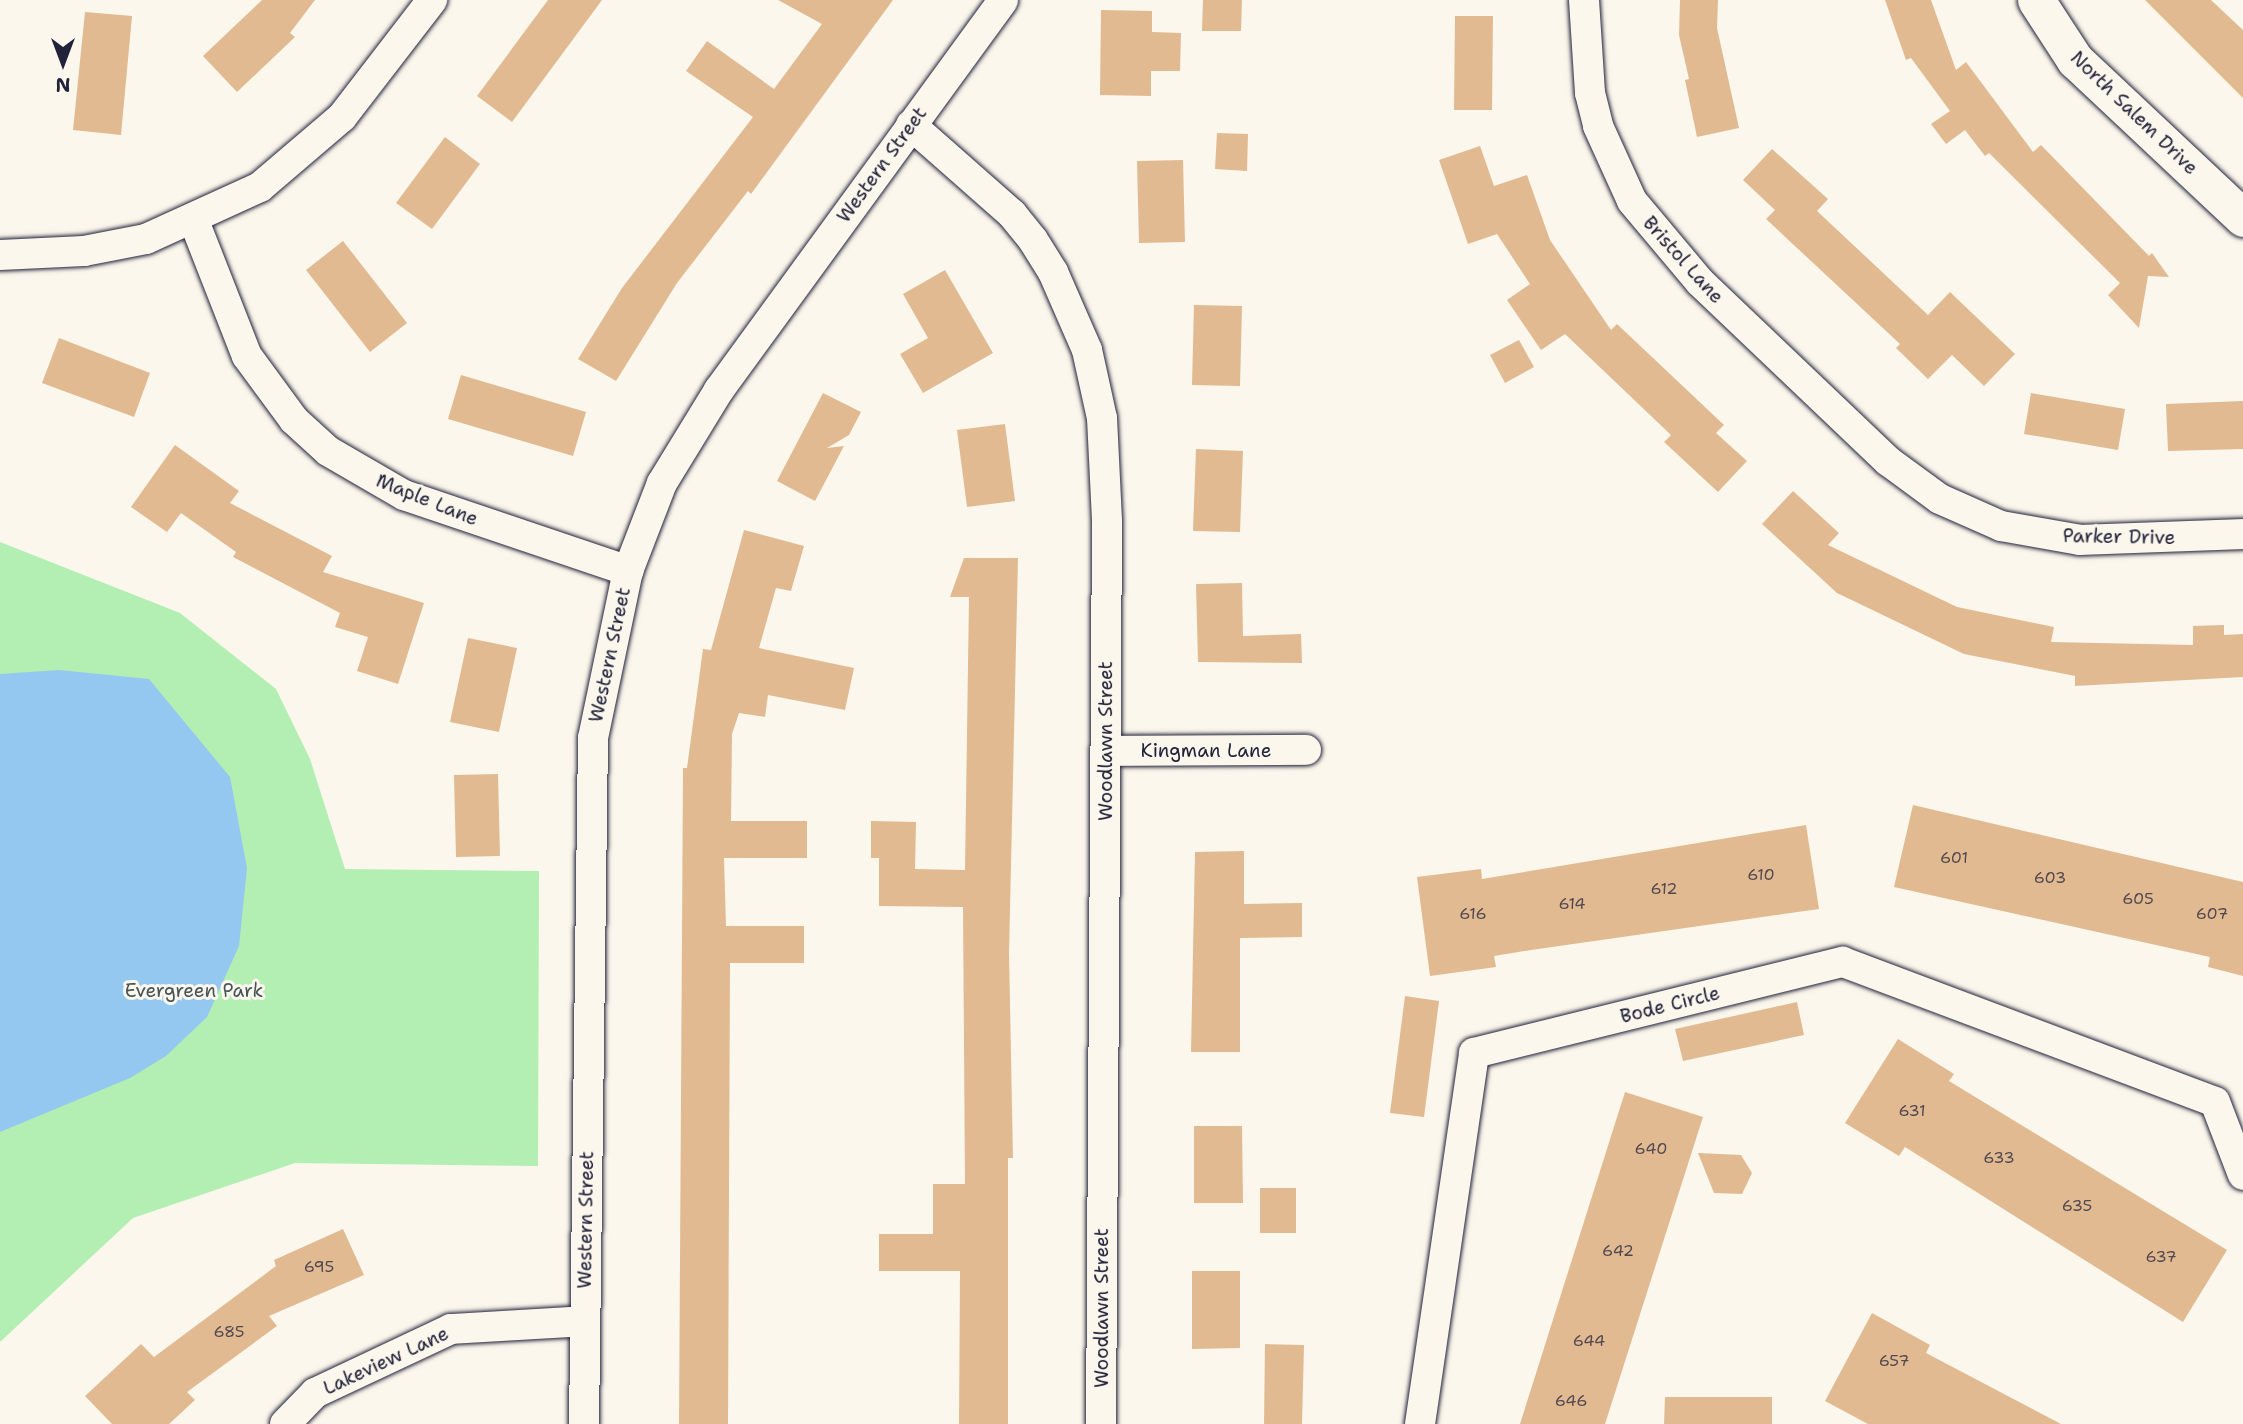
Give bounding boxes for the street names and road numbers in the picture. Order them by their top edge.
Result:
street label: North Salem Drive [2066,46,2202,180]
street label: Western Street [832,103,932,227]
street label: Bristol Lane [1638,212,1728,308]
street label: Maple Lane [373,469,481,531]
street label: Parker Drive [2063,525,2175,549]
street label: Western Street [585,585,635,725]
street label: Woodlawn Street [1095,661,1117,821]
street label: Kingman Lane [1141,740,1271,762]
street label: Bode Circle [1618,982,1722,1028]
street label: Western Street [573,1151,599,1289]
street label: Woodlawn Street [1091,1228,1113,1388]
street label: Lakeview Lane [320,1322,452,1400]

